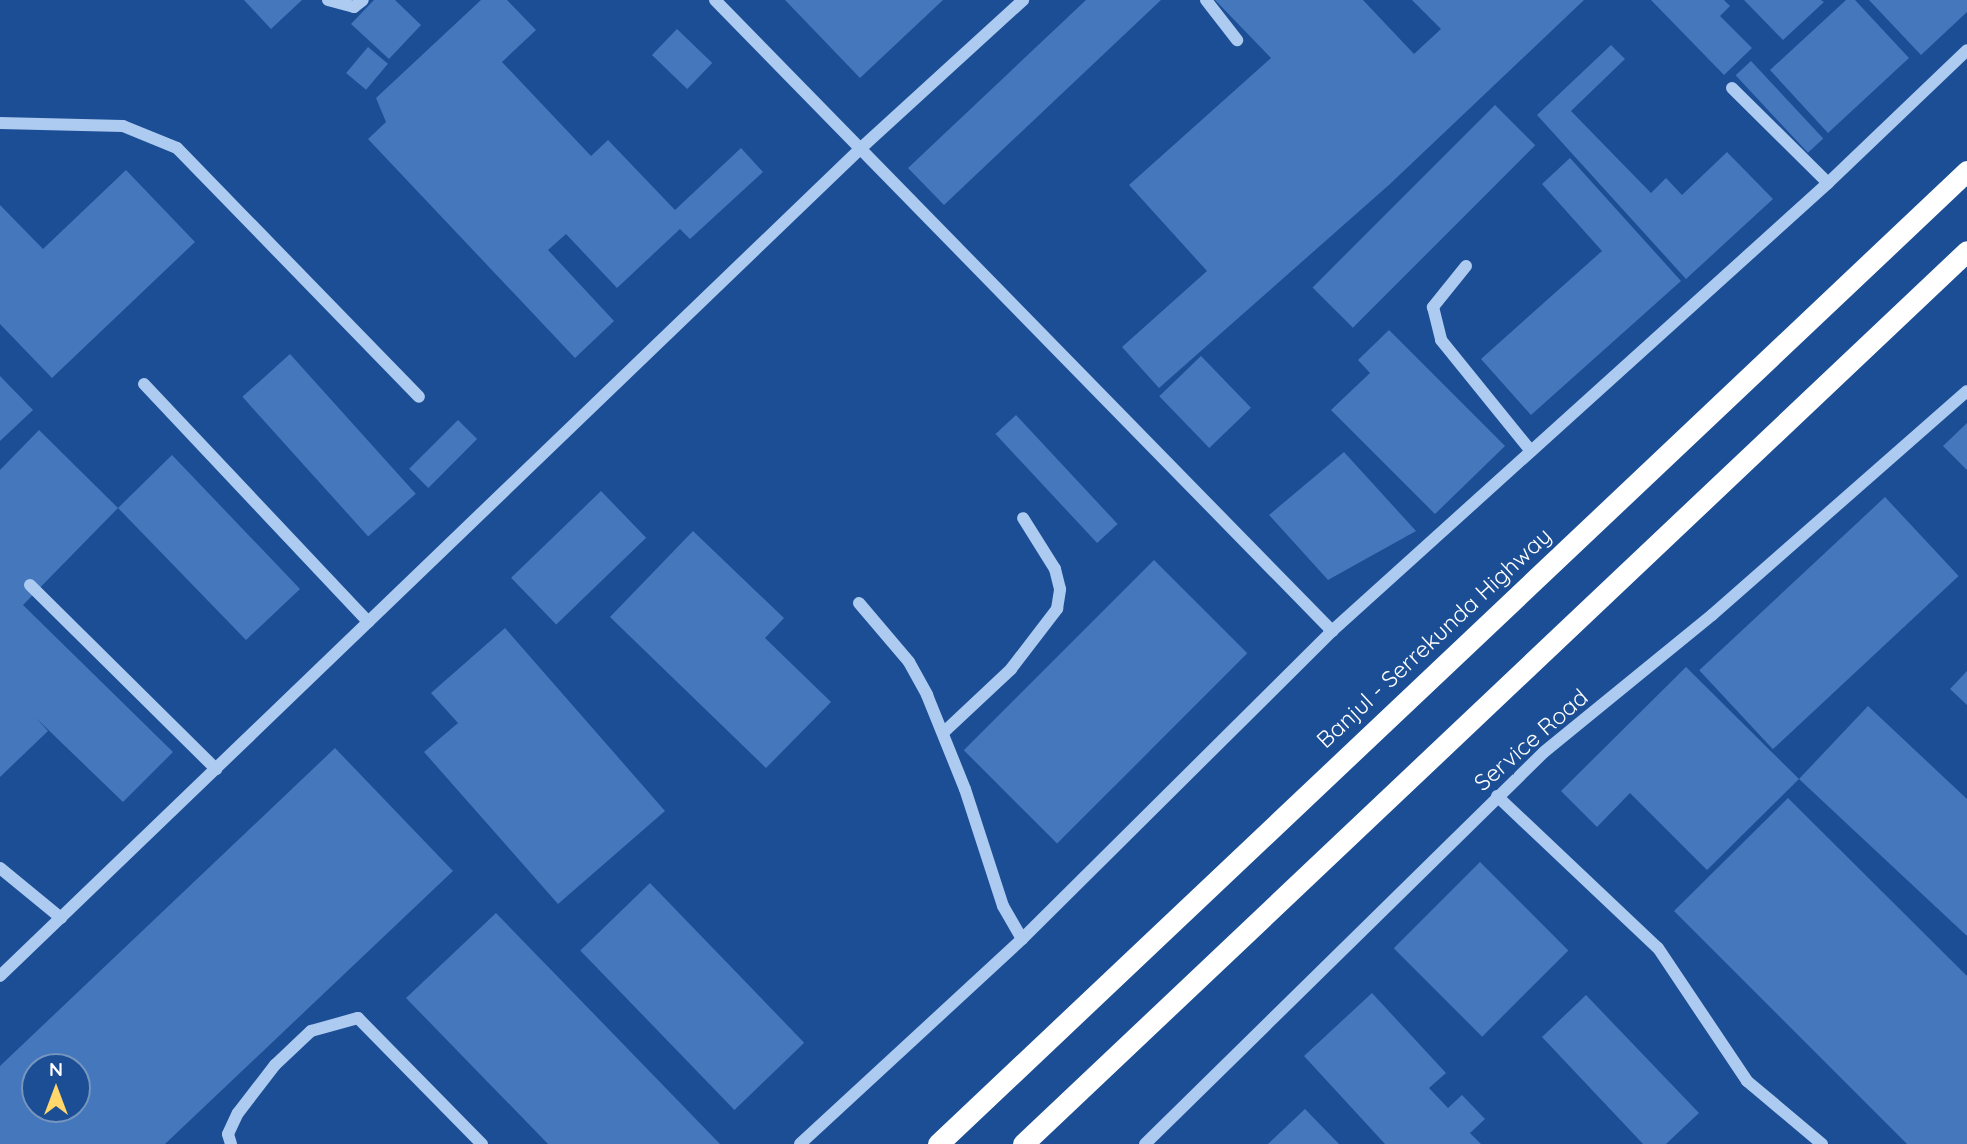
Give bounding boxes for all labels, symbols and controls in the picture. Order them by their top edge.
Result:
street label: Banjul - Serrekunda Highway [1311,522,1557,754]
street label: Service Road [1469,683,1593,797]
north arrow [21,1053,91,1123]
text: N [49,1057,63,1081]

